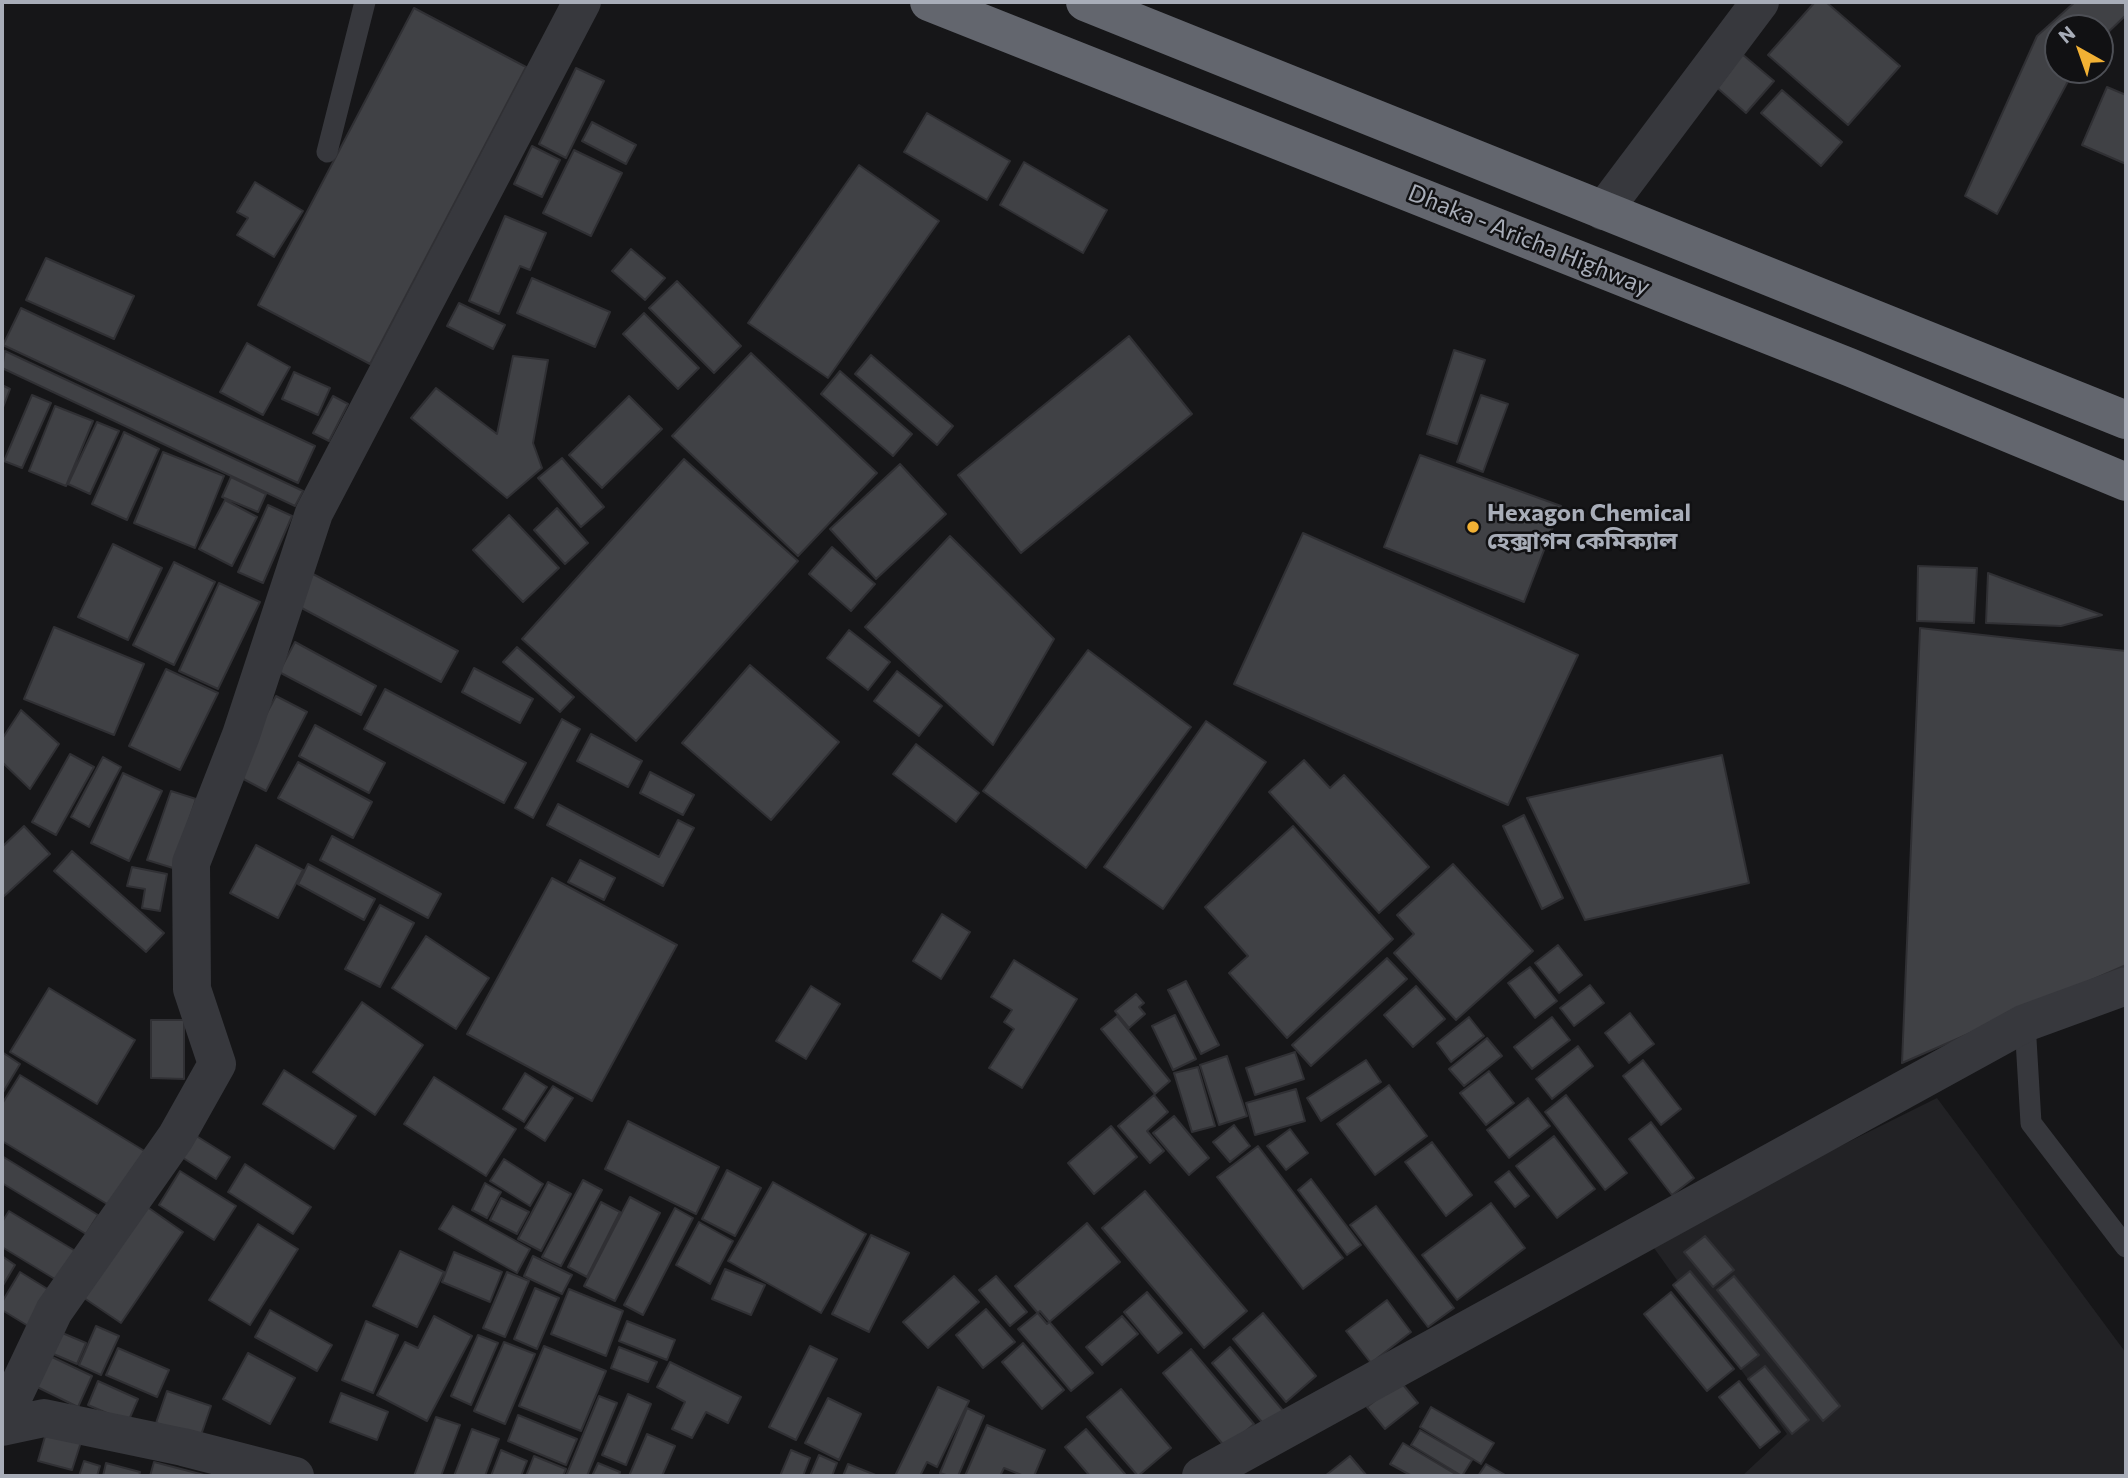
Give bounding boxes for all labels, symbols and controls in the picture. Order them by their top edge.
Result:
north arrow [2044,14,2114,84]
text: N [2054,21,2079,47]
street label: Dhaka - Aricha Highway [1404,178,1654,302]
place label: Hexagon Chemical হেক্সাগন কেমিক্যাল [1487,499,1691,555]
marker: Hexagon Chemical হেক্সাগন কেমিক্যাল [1465,519,1481,535]

